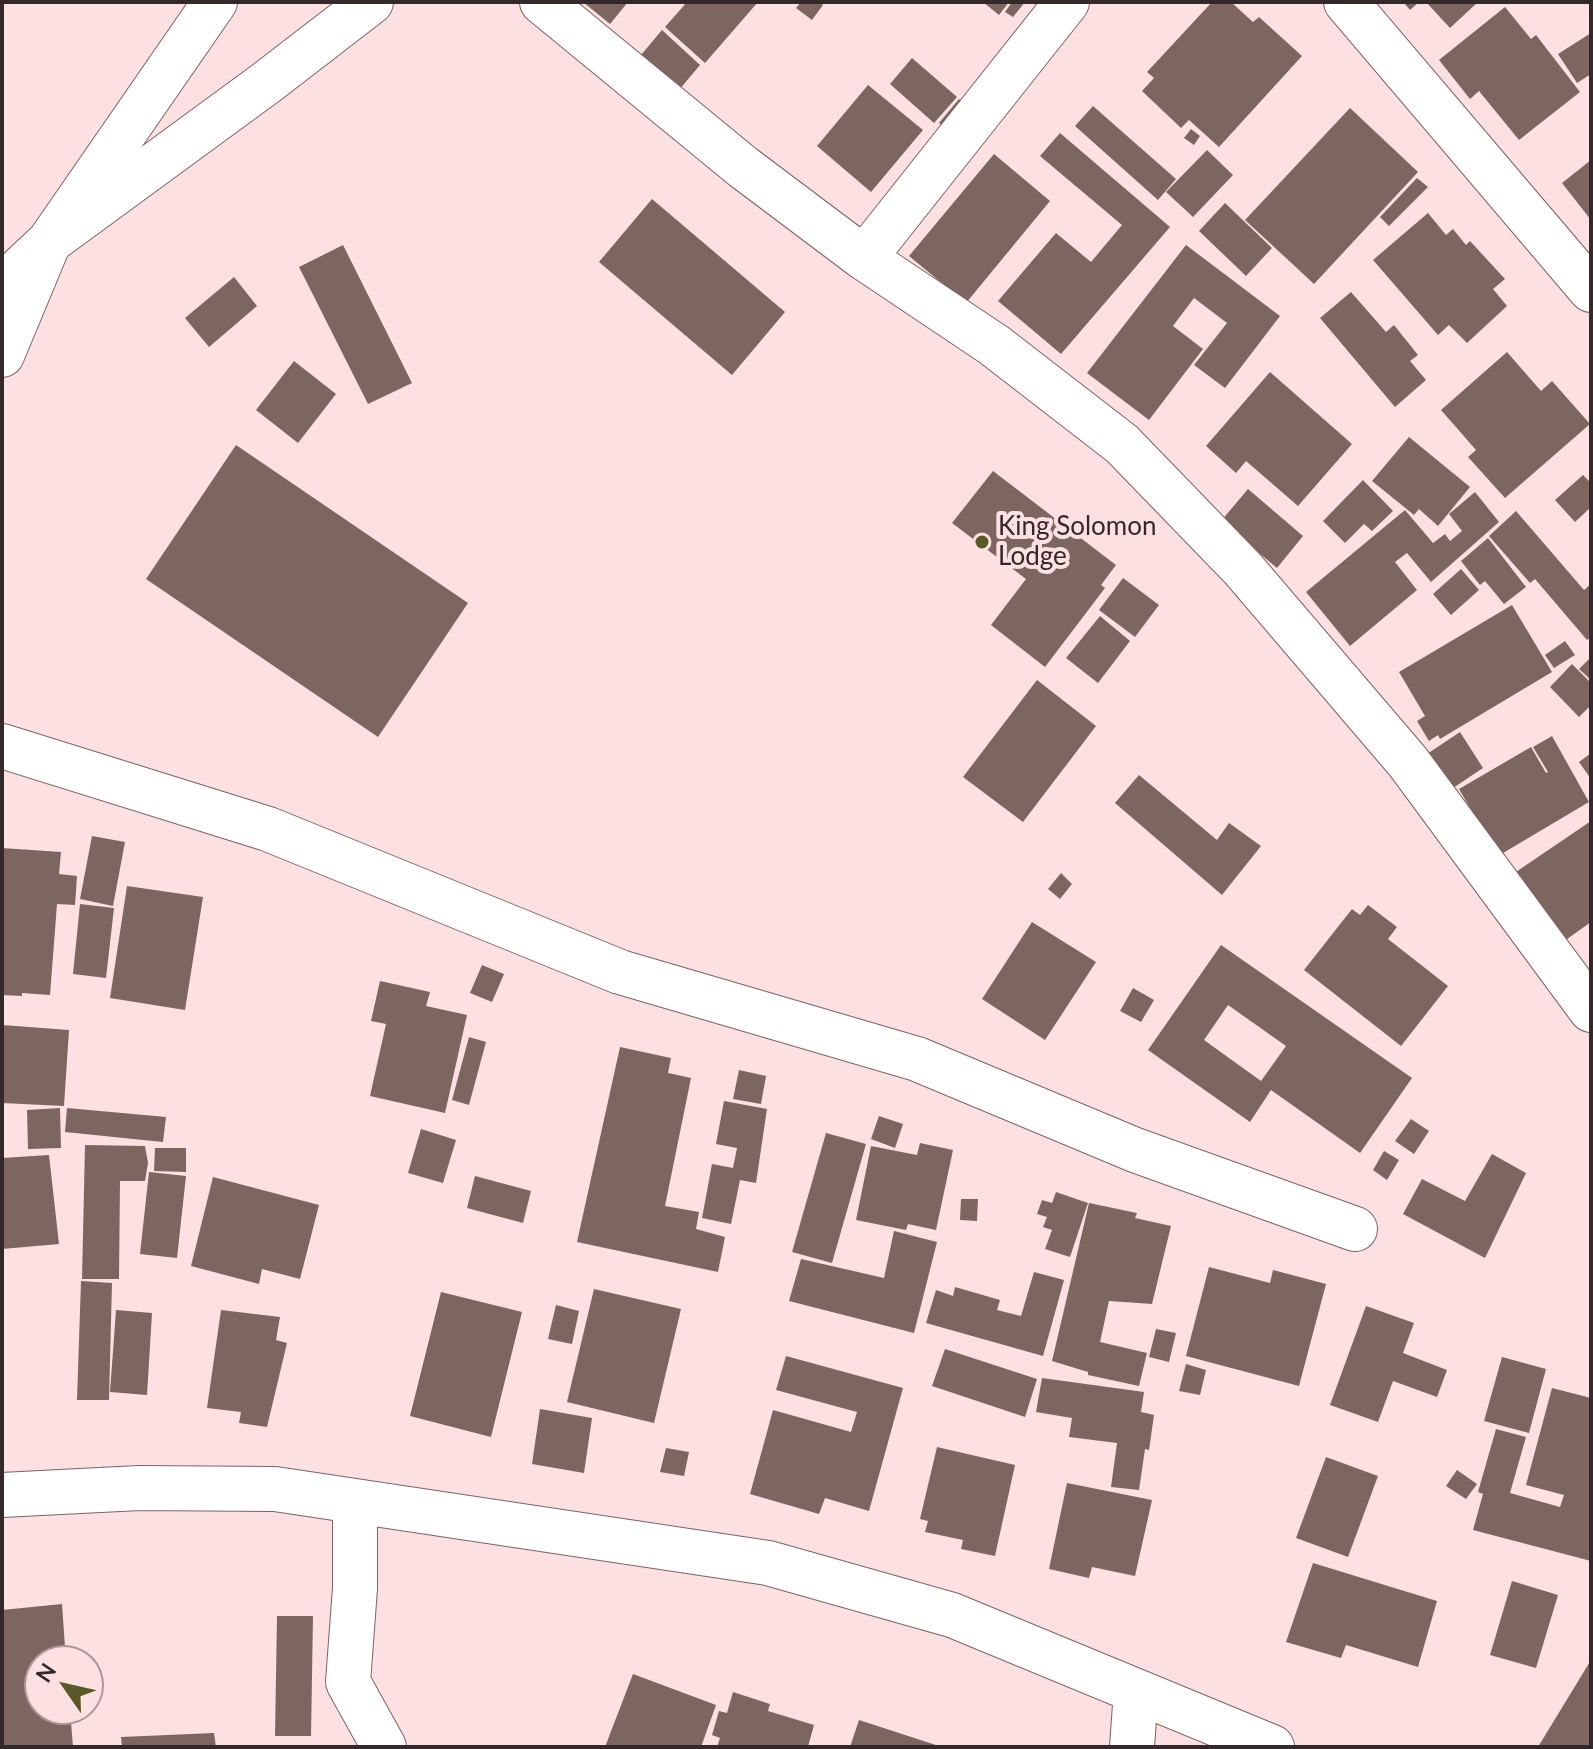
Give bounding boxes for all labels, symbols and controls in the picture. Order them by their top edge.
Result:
place label: King Solomon Lodge [998,511,1156,572]
marker: King Solomon Lodge [973,533,991,551]
north arrow [24,1645,104,1725]
text: N [29,1658,61,1687]

